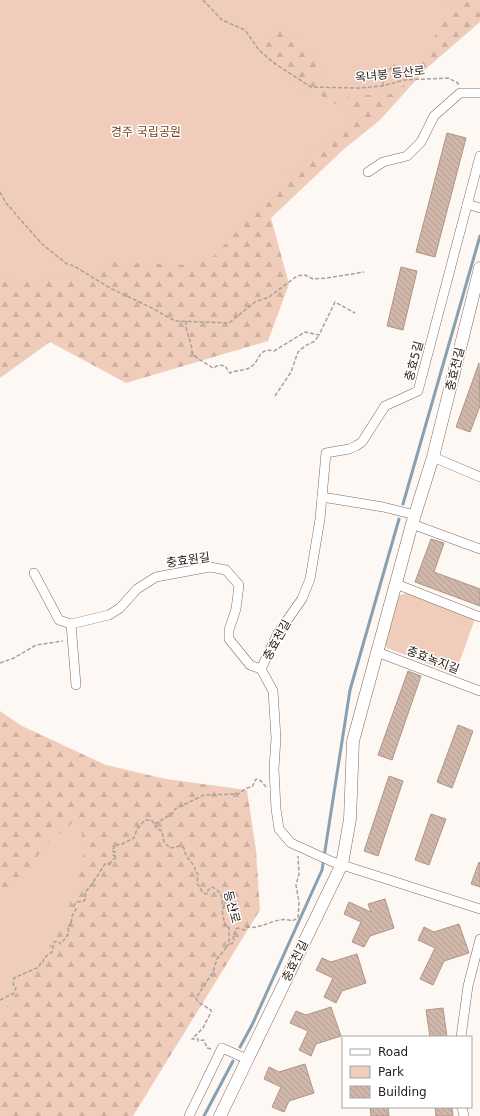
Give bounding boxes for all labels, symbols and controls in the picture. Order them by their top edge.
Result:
street label: 옥녀봉 등산로 [354,63,426,85]
park label: 경주 국립공원 [111,125,181,139]
street label: 충효5길 [402,339,426,383]
street label: 충효천길 [443,346,467,392]
street label: 충효원길 [165,550,211,570]
street label: 충효천길 [260,617,294,663]
street label: 충효녹지길 [405,644,461,676]
street label: 등산로 [221,889,243,925]
street label: 충효천길 [279,938,311,984]
legend [342,1036,472,1108]
text: Road [378,1045,408,1059]
text: Park [378,1065,404,1079]
text: Building [378,1085,427,1099]

